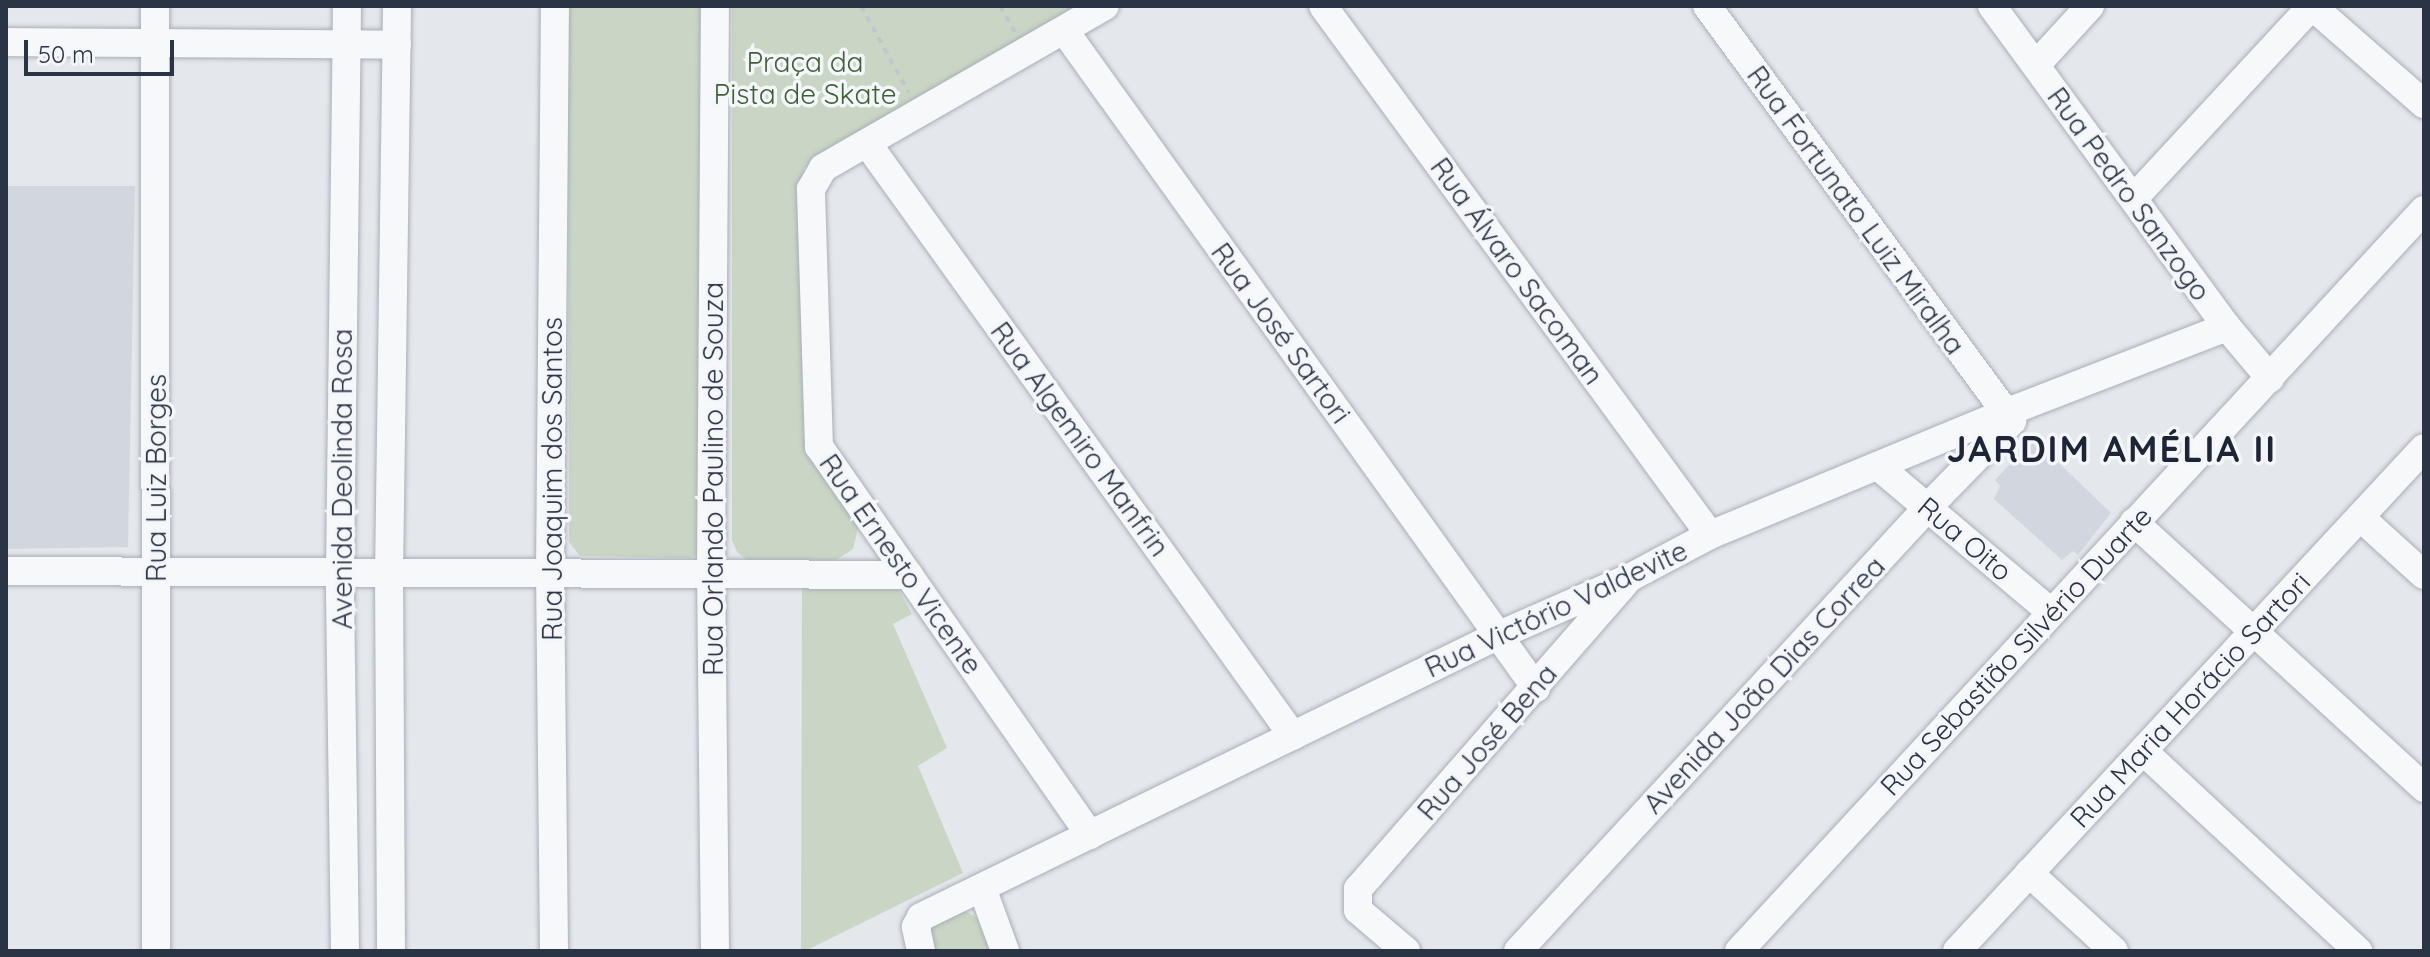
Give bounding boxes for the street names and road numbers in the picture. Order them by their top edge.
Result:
street label: Rua Fortunato Luiz Miralha [1740,59,1972,361]
street label: Rua Pedro Sanzogo [2040,81,2218,307]
street label: Rua Álvaro Sacoman [1423,151,1611,391]
street label: Rua José Sartori [1204,236,1358,430]
street label: Rua Orlando Paulino de Souza [696,282,730,676]
street label: Rua Algemiro Manfrin [984,315,1176,563]
street label: Rua Joaquim dos Santos [535,317,569,641]
street label: Avenida Deolinda Rosa [325,329,359,629]
street label: Rua Luiz Borges [139,374,173,582]
street label: Rua Ernesto Vicente [812,447,990,681]
street label: Rua Oito [1911,490,2019,588]
street label: Rua Sebastião Silvério Duarte [1873,500,2159,802]
street label: Rua Victório Valdevite [1419,533,1693,685]
street label: Avenida João Dias Correa [1636,550,1892,820]
street label: Rua Maria Horácio Sartori [2063,565,2317,835]
street label: Rua José Bena [1410,657,1564,827]

